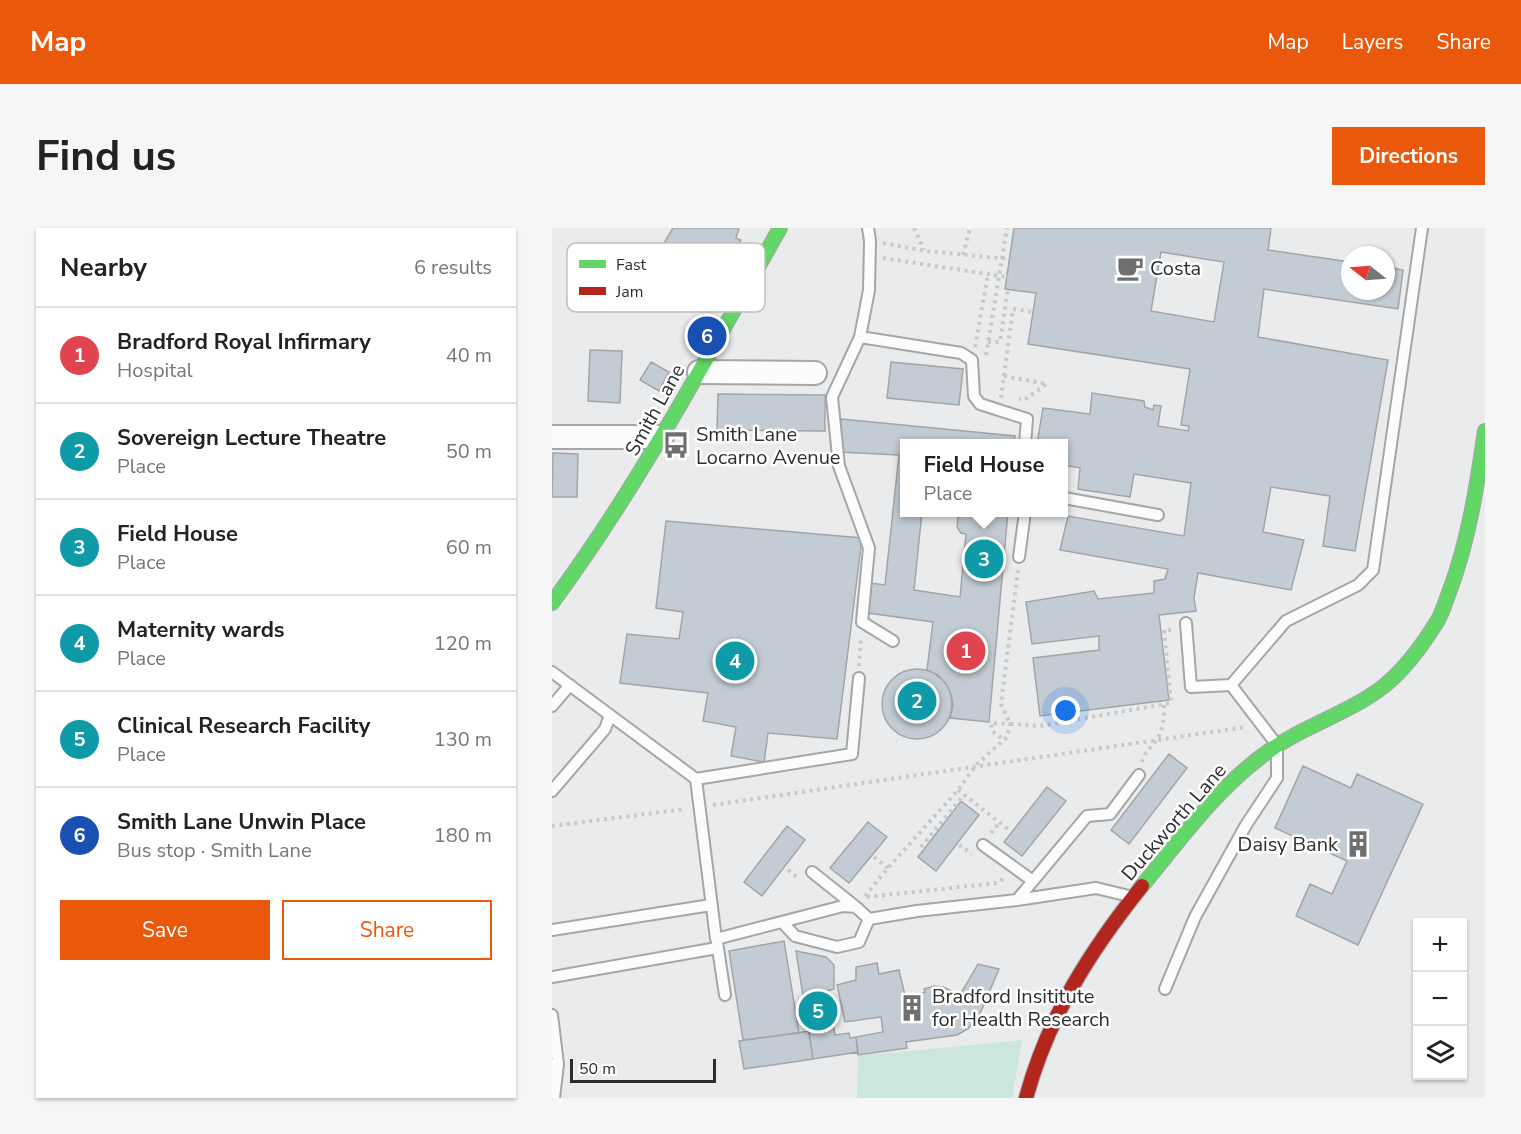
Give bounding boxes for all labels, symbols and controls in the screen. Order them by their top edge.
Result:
text: Map [30,23,86,61]
text: Map [1267,28,1309,56]
text: Layers [1342,28,1403,56]
text: Share [1436,28,1491,56]
button: Directions [1332,127,1485,185]
text: Find us [36,128,176,185]
legend [567,243,765,312]
north arrow [1341,246,1395,300]
text: Nearby [60,250,147,285]
cafe icon: Costa [1115,253,1145,283]
text: 6 results [414,254,492,281]
text: Fast [616,254,647,276]
place label: Costa [1150,255,1201,282]
text: Jam [615,281,643,303]
pin: 6 [688,314,726,358]
text: Bradford Royal Infirmary [117,327,371,357]
text: 1 [74,342,86,369]
text: 40 m [446,342,492,369]
text: Hospital [117,357,193,384]
street label: Smith Lane [619,359,691,461]
place label: Smith Lane Locarno Avenue [696,421,841,471]
text: Sovereign Lecture Theatre [117,423,386,453]
bus stop icon: Smith Lane Locarno Avenue [661,430,691,460]
text: 2 [74,438,86,465]
text: 50 m [446,438,492,465]
popup [900,439,1068,517]
text: Field House [923,450,1045,480]
text: Place [117,453,166,480]
text: Place [923,480,972,507]
text: Field House [117,519,238,549]
text: 3 [74,534,86,561]
text: 60 m [446,534,492,561]
pin: 3 [964,536,1004,582]
text: Place [117,549,166,576]
text: Maternity wards [117,615,285,645]
pin: 1 [946,628,986,674]
text: 4 [74,630,86,657]
text: 120 m [434,630,492,657]
pin: 4 [716,638,754,684]
text: Place [117,645,166,672]
pin: 2 [898,678,937,724]
your location [1051,696,1080,725]
text: Clinical Research Facility [117,711,370,741]
text: 5 [74,726,86,753]
text: 130 m [434,726,492,753]
text: Place [117,741,166,768]
street label: Duckworth Lane [1115,758,1233,886]
text: Smith Lane Unwin Place [117,807,366,837]
text: 6 [74,822,86,849]
text: 180 m [434,822,492,849]
building icon: Daisy Bank [1343,829,1373,859]
place label: Daisy Bank [1238,831,1339,858]
text: Bus stop · Smith Lane [117,837,312,864]
button: Save [60,900,270,960]
button: Share [282,900,492,960]
map controls [1413,918,1467,1080]
button: + [1413,918,1467,972]
button: − [1413,972,1467,1026]
place label: Bradford Insititute for Health Research [932,983,1110,1033]
pin: 5 [798,988,838,1034]
building icon: Bradford Insititute for Health Research [897,993,927,1023]
button: layers [1413,1026,1467,1080]
scale bar [570,1056,716,1084]
text: 50 m [579,1058,616,1080]

